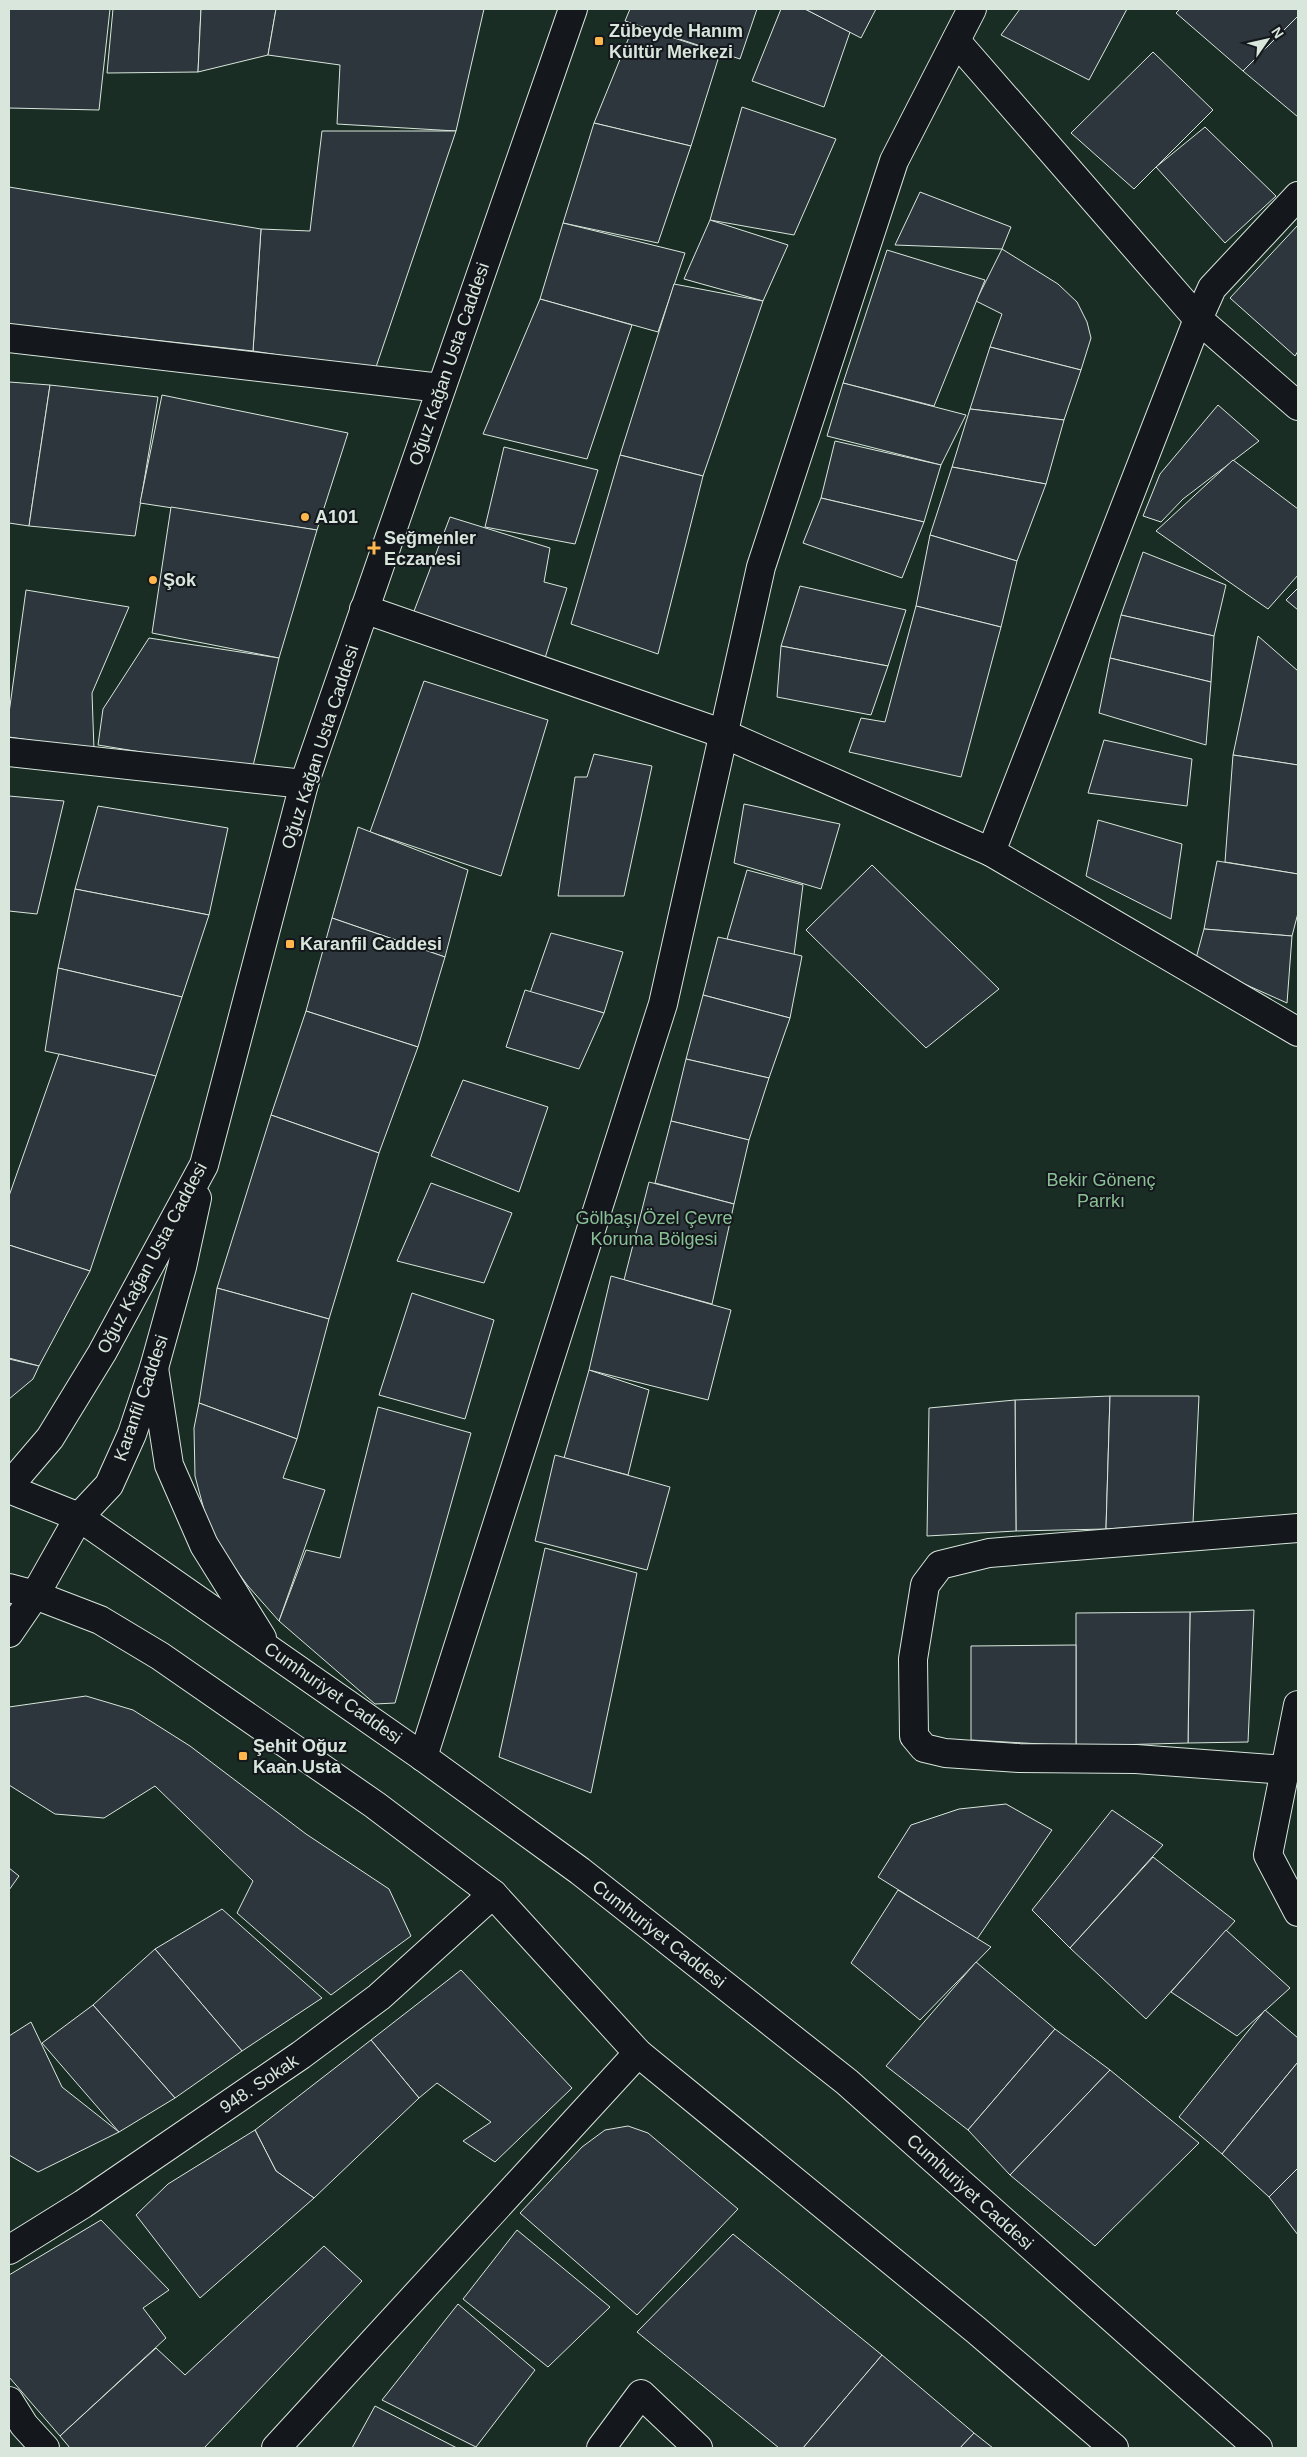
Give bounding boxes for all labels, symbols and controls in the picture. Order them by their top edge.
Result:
north arrow [1242,15,1292,65]
place label: Zübeyde Hanım Kültür Merkezi [609,21,743,62]
text: N [1268,24,1287,41]
marker: Zübeyde Hanım Kültür Merkezi [593,35,605,47]
street label: Oğuz Kağan Usta Caddesi [405,260,493,468]
place label: A101 [315,507,358,527]
marker: A101 [299,511,311,523]
place label: Seğmenler Eczanesi [384,528,476,569]
marker: Seğmenler Eczanesi [368,542,380,554]
place label: Şok [163,570,197,590]
marker: Şok [147,574,159,586]
street label: Oğuz Kağan Usta Caddesi [278,643,362,851]
place label: Karanfil Caddesi [300,934,442,954]
marker: Karanfil Caddesi [284,938,296,950]
street label: Oğuz Kağan Usta Caddesi [93,1159,211,1357]
park label: Bekir Gönenç Parrkı [1046,1170,1156,1211]
park label: Gölbaşı Özel Çevre Koruma Bölgesi [575,1208,733,1249]
street label: Karanfil Caddesi [110,1332,172,1464]
street label: Cumhuriyet Caddesi [260,1638,406,1748]
place label: Şehit Oğuz Kaan Usta [253,1736,347,1777]
marker: Şehit Oğuz Kaan Usta [237,1750,249,1762]
street label: Cumhuriyet Caddesi [589,1876,729,1992]
street label: 948. Sokak [216,2050,303,2117]
street label: Cumhuriyet Caddesi [903,2130,1037,2254]

